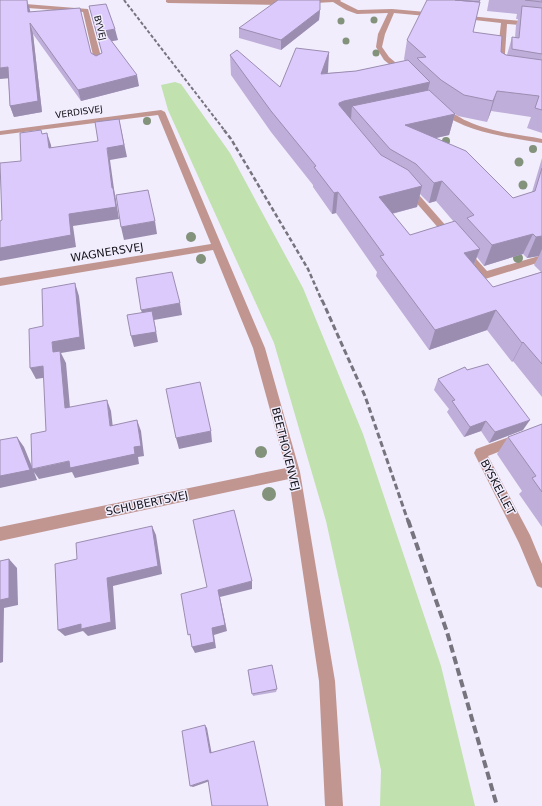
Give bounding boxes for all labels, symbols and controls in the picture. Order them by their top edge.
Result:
street label: BYVEJ [92,14,108,42]
street label: VERDISVEJ [55,104,103,120]
street label: WAGNERSVEJ [70,240,144,265]
street label: BEETHOVENVEJ [269,406,302,492]
street label: BYSKELLET [478,457,518,517]
street label: SCHUBERTSVEJ [105,488,189,519]

